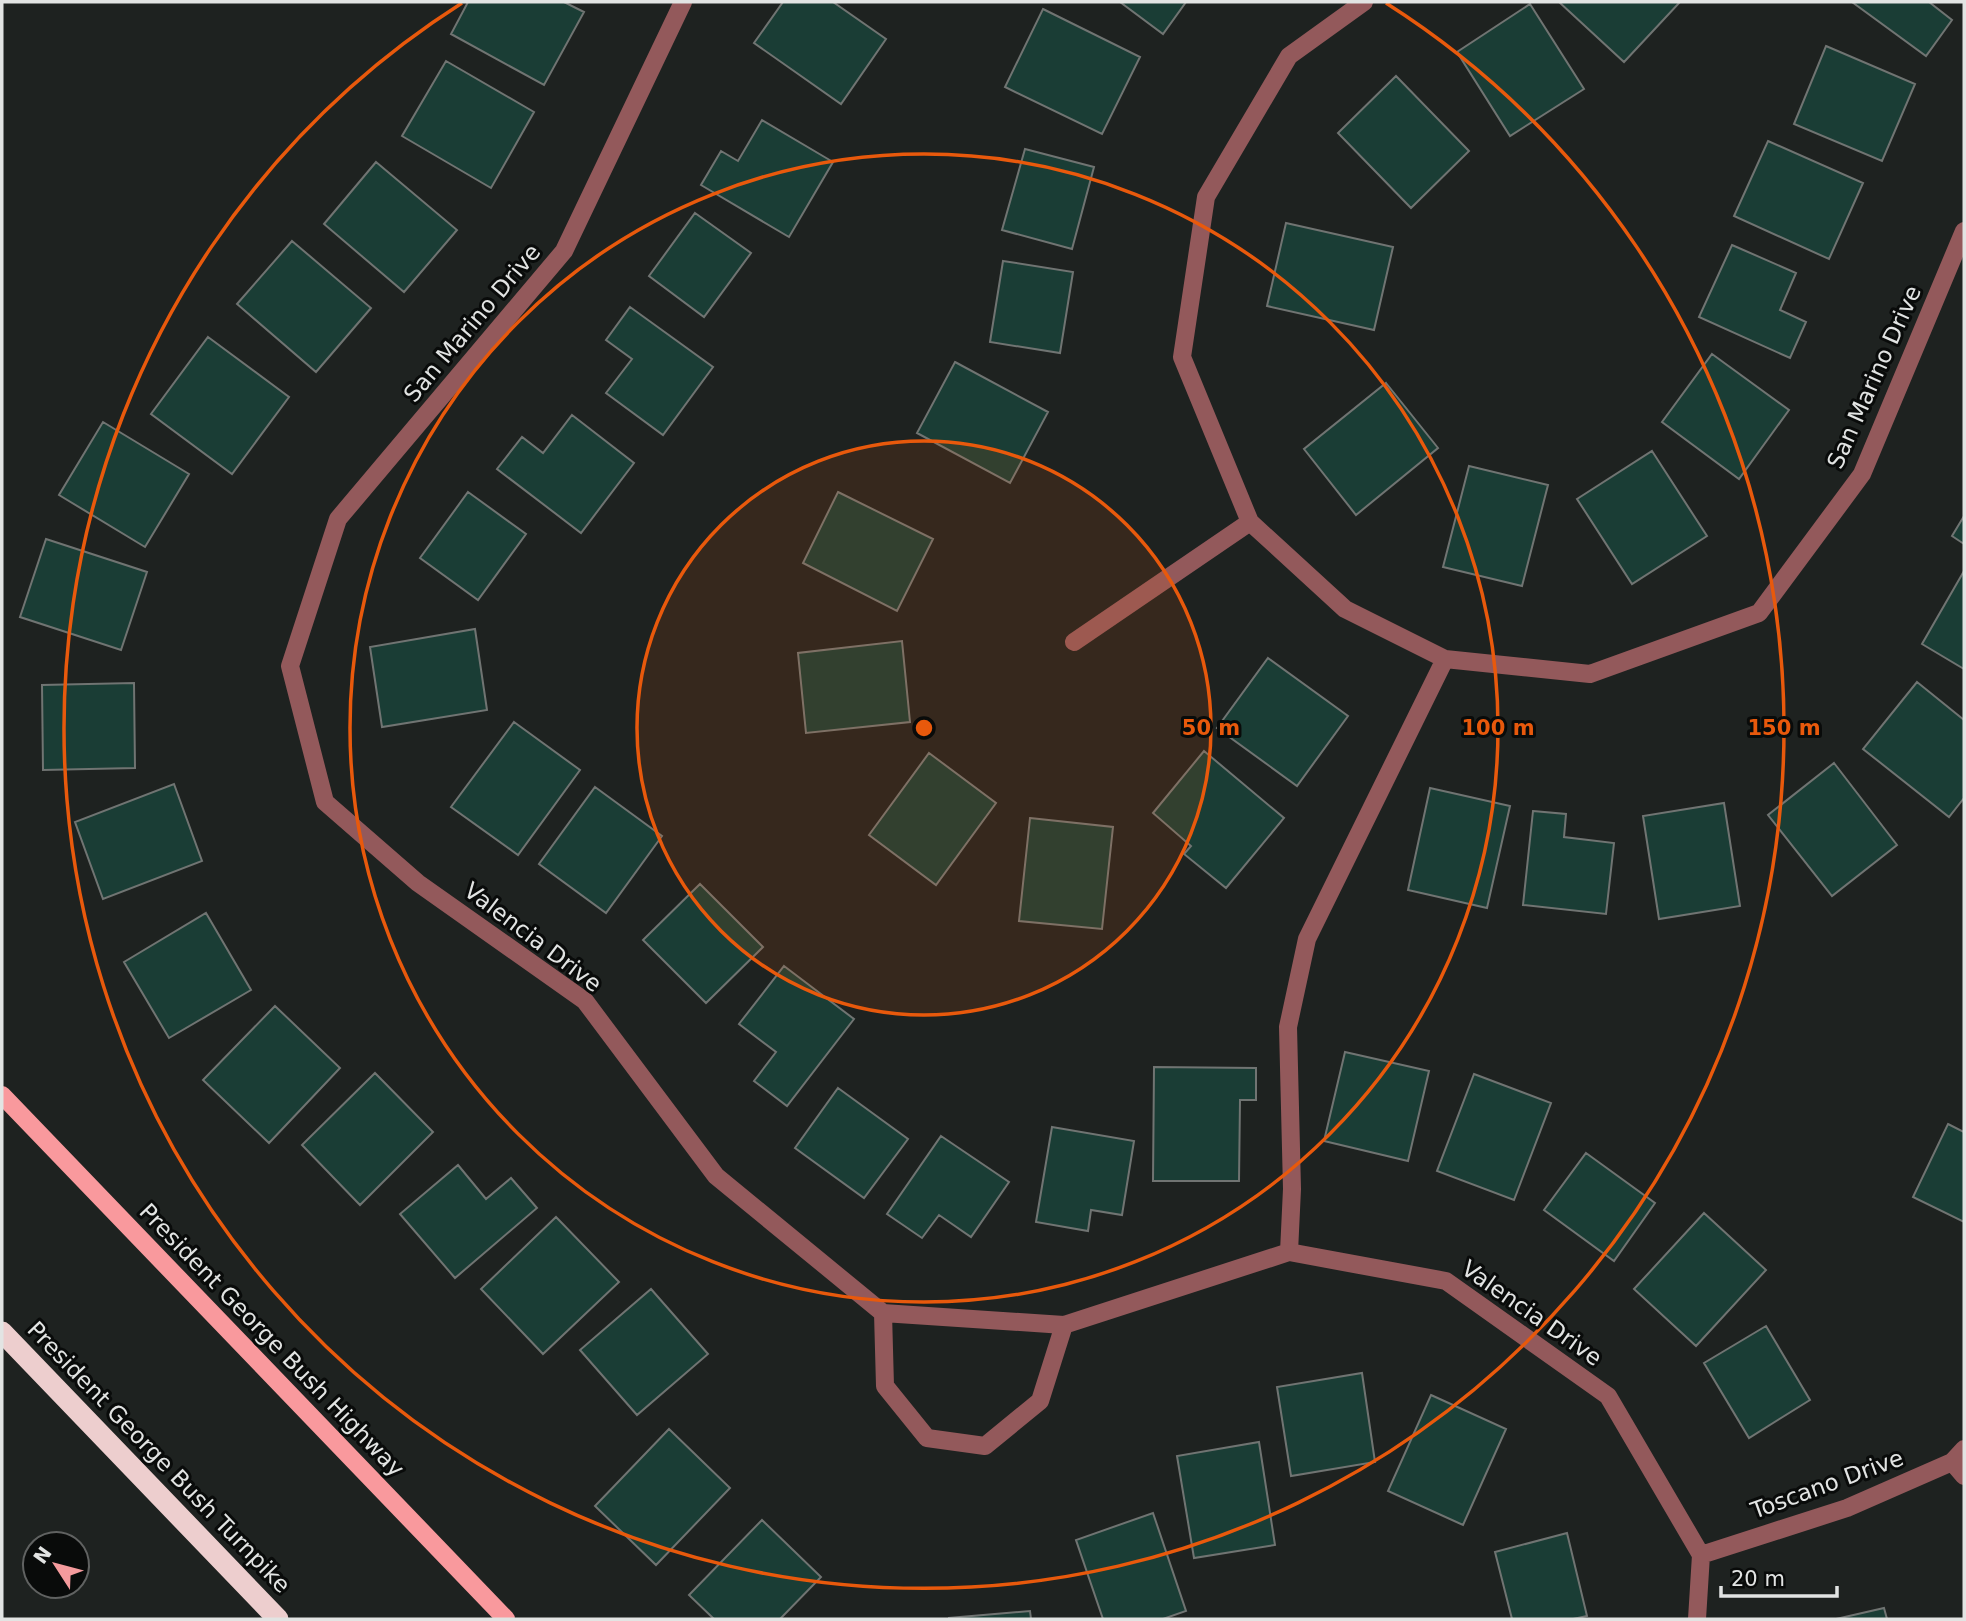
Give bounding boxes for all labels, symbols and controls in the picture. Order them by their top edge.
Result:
street label: San Marino Drive [399,239,545,407]
street label: San Marino Drive [1822,281,1926,473]
centre of rings [912,716,936,740]
text: 50 m [1182,716,1240,740]
text: 100 m [1461,716,1535,740]
text: 150 m [1747,716,1821,740]
street label: Valencia Drive [459,877,607,997]
street label: President George Bush Highway [134,1198,410,1482]
street label: Valencia Drive [1457,1255,1607,1371]
street label: President George Bush Turnpike [22,1316,296,1598]
street label: Toscano Drive [1746,1444,1907,1524]
north arrow [21,1530,91,1600]
text: N [29,1542,56,1568]
scale bar [1721,1554,1836,1598]
text: 20 m [1731,1567,1785,1591]

